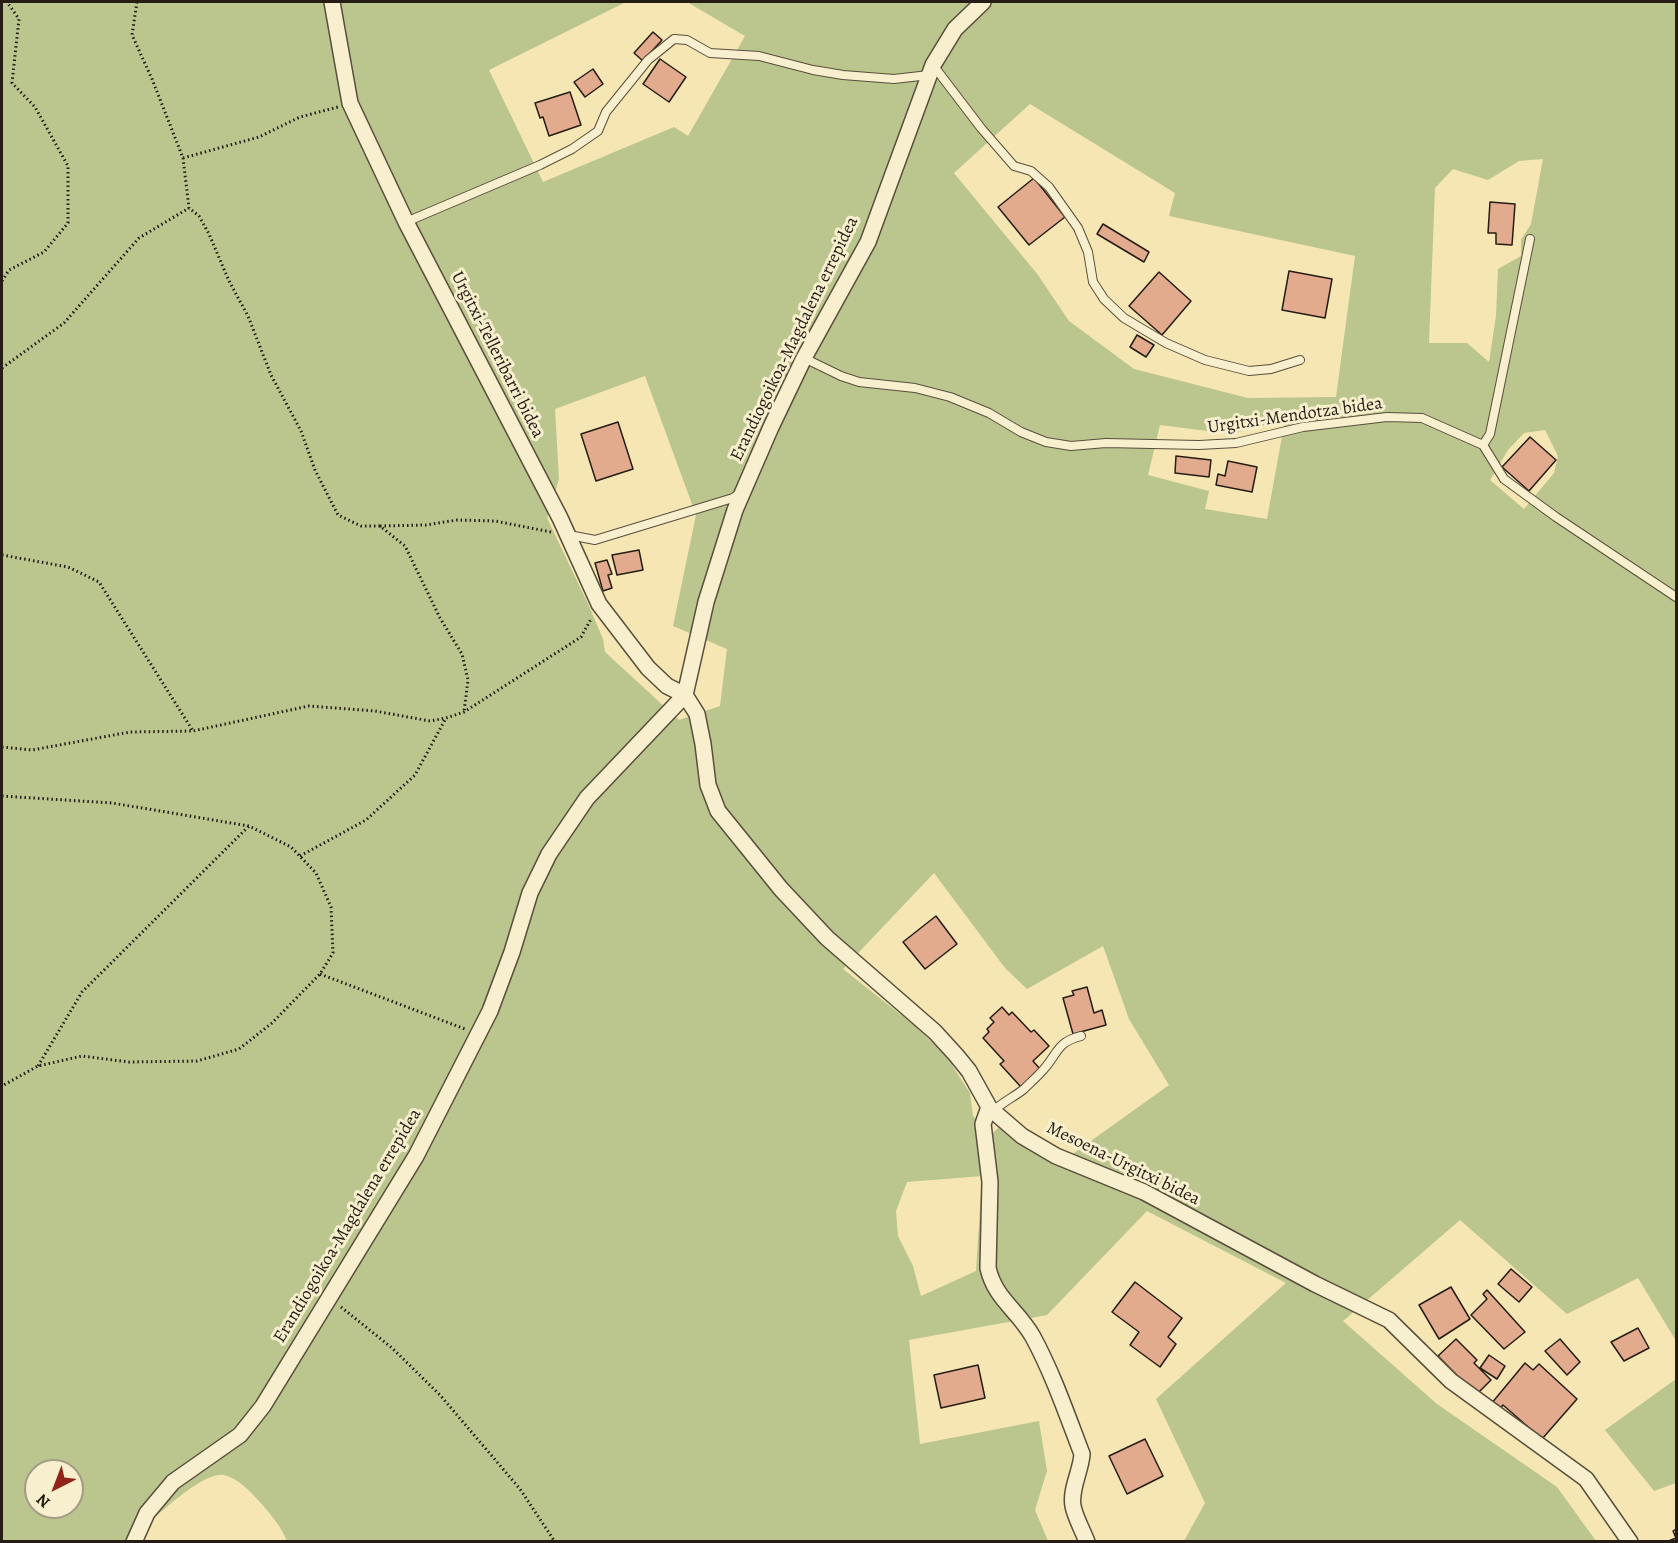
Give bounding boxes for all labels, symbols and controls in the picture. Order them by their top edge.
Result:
street label: Erandiogoikoa-Magdalena errepidea [726,213,864,465]
street label: Urgitxi-Telleribarri bidea [446,268,548,442]
street label: Urgitxi-Mendotza bidea [1206,393,1384,439]
street label: Erandiogoikoa-Magdalena errepidea [269,1105,427,1347]
street label: Mesoena-Urgitxi bidea [1043,1117,1203,1211]
north arrow [24,1459,84,1519]
text: N [32,1489,55,1513]

